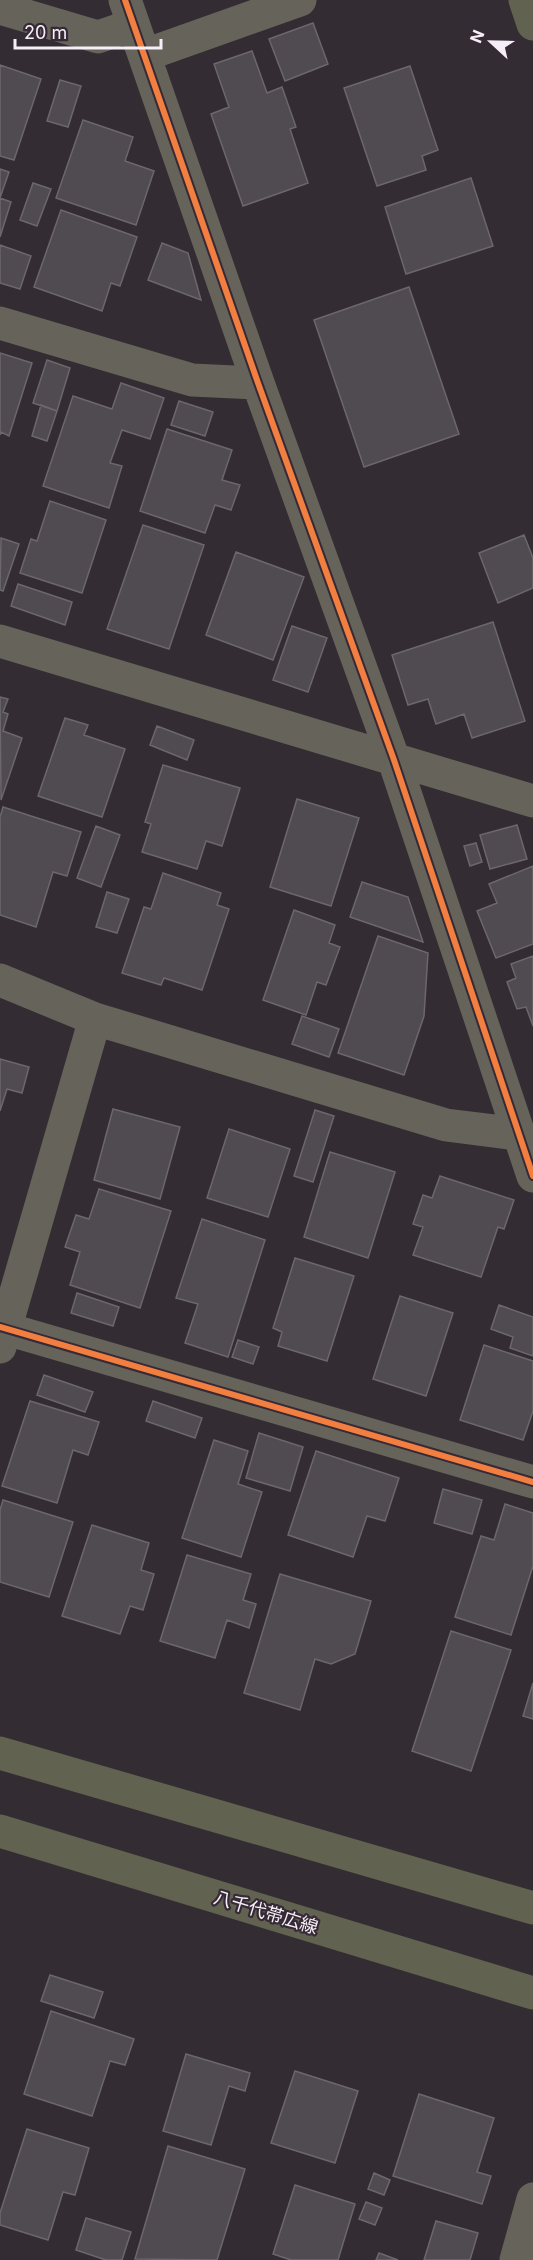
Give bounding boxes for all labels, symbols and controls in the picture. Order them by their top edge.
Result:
scale bar [15,12,160,50]
north arrow [461,12,521,72]
text: 20 m [24,22,67,43]
text: N [466,27,489,46]
street label: 八千代帯広線 [211,1886,321,1938]

